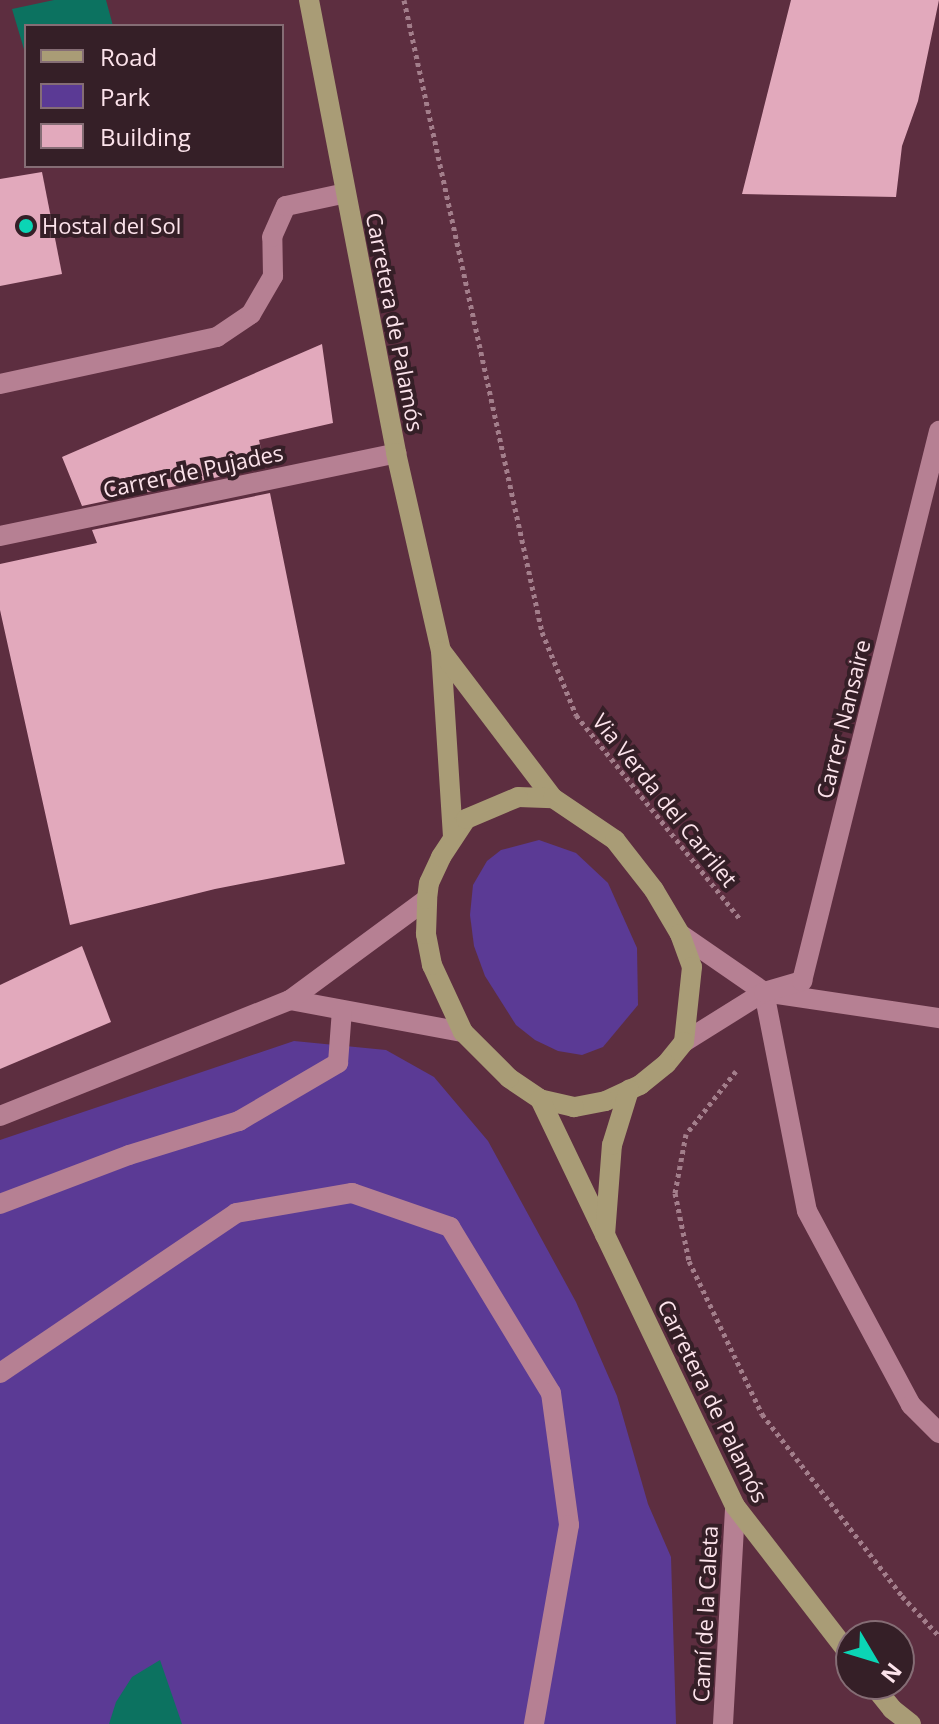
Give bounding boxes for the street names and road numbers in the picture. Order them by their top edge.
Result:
street label: Carretera de Palamós [361,210,429,434]
street label: Carrer de Pujades [101,439,285,503]
street label: Carrer Nansaire [810,637,876,801]
street label: Via Verda del Carrilet [587,708,743,892]
street label: Carretera de Palamós [652,1295,774,1507]
street label: Camí de la Caleta [687,1525,723,1703]

